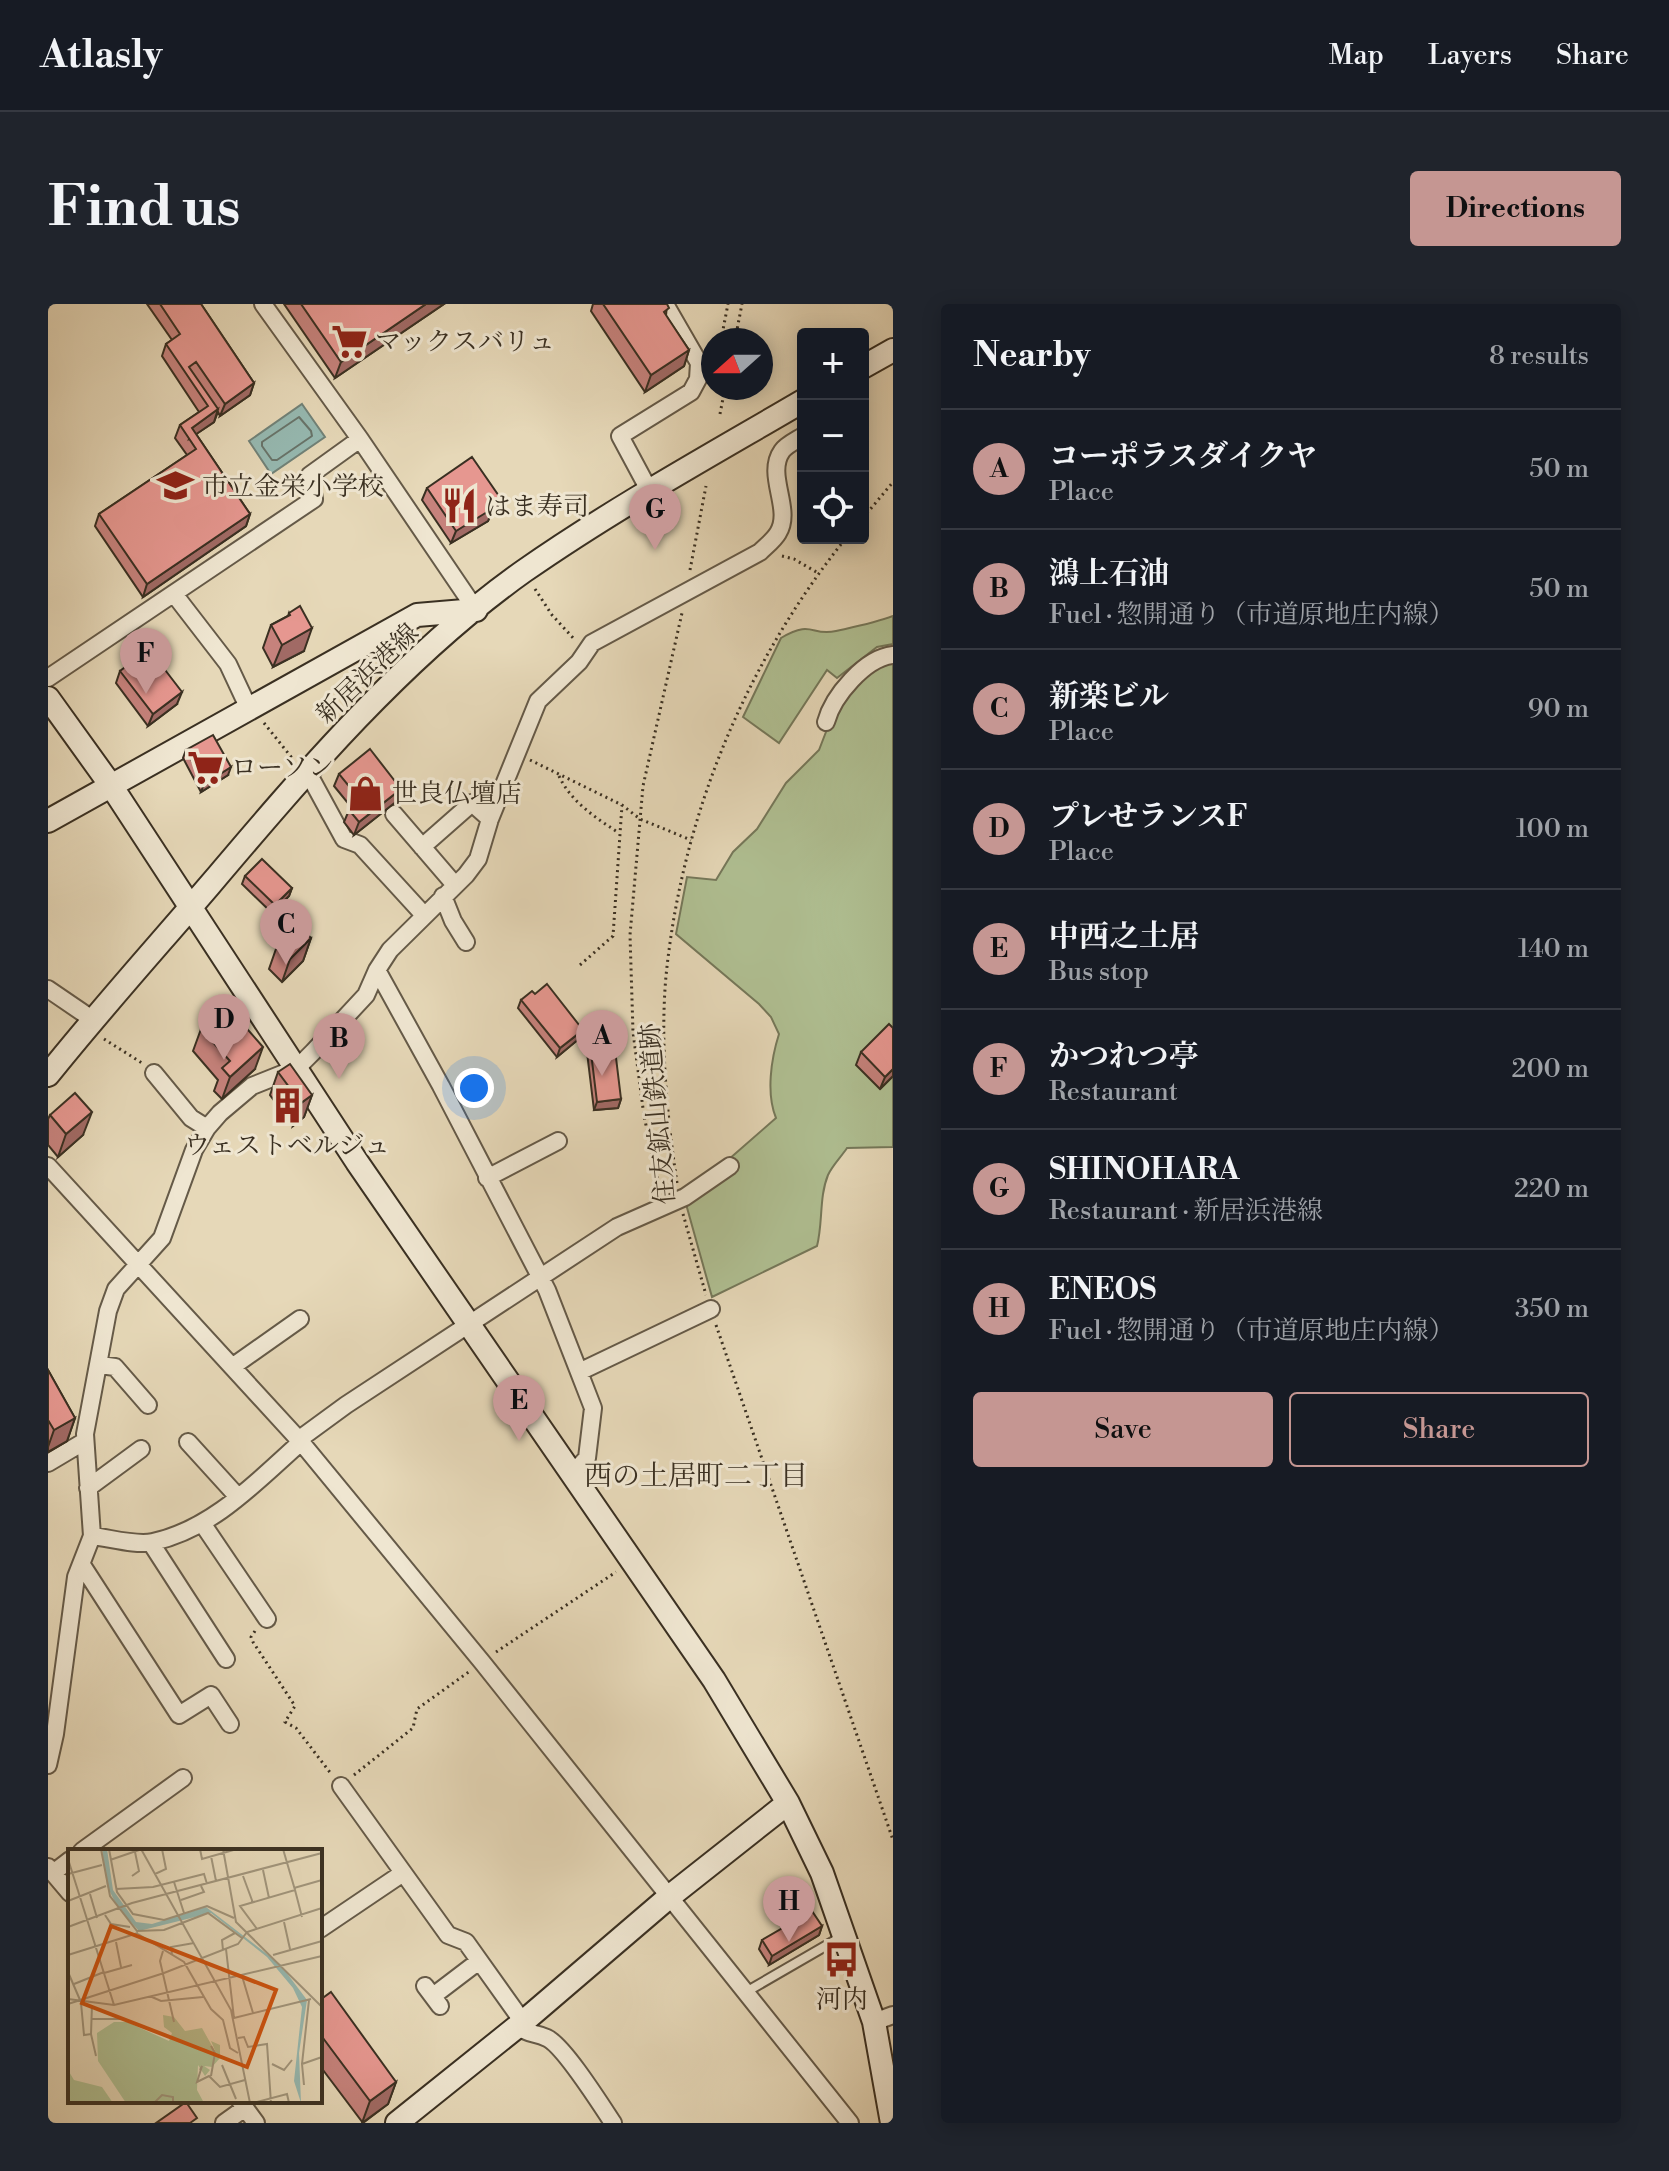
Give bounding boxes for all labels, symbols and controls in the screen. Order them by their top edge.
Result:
text: Atlasly [40,32,163,79]
text: Map [1329,38,1384,73]
text: Layers [1428,38,1512,73]
text: Share [1556,38,1629,73]
button: Directions [1410,171,1621,246]
text: Find us [48,173,241,243]
supermarket icon: マックスバリュ [330,322,368,360]
place label: マックスバリュ [375,326,555,358]
north arrow [701,328,773,400]
map controls [797,328,869,544]
button: + [797,328,869,400]
text: Nearby [973,335,1091,377]
text: 8 results [1489,340,1589,372]
button: − [797,400,869,472]
text: コーポラスダイクヤ [1049,438,1317,476]
text: A [990,453,1008,485]
text: 50 m [1529,453,1589,485]
school or university icon: 市立金栄小学校 [157,467,195,505]
place label: 市立金栄小学校 [202,471,384,503]
button: locate [797,472,869,544]
text: Place [1049,476,1114,508]
pin: G [629,484,681,550]
restaurant icon: はま寿司 [440,487,478,525]
place label: はま寿司 [485,491,589,523]
text: 鴻上石油 [1049,555,1169,593]
text: B [989,573,1009,605]
text: 50 m [1529,573,1589,605]
text: Fuel · 惣開通り（市道原地庄内線） [1049,599,1455,631]
street label: 新居浜港線 [310,617,426,730]
pin: F [120,628,172,694]
text: 新楽ビル [1049,678,1169,716]
text: C [990,693,1008,725]
text: 90 m [1528,693,1589,725]
text: Place [1049,716,1114,748]
supermarket icon: ローソン [186,748,224,786]
place label: ローソン [231,752,334,784]
shop icon: 世良仏壇店 [347,774,385,812]
place label: 世良仏壇店 [392,778,522,810]
text: プレせランスF [1049,798,1248,836]
text: D [989,813,1009,845]
text: 100 m [1516,813,1589,845]
text: Place [1049,836,1114,868]
pin: C [260,899,312,965]
text: 中西之土居 [1049,918,1199,956]
text: E [990,933,1008,965]
text: 140 m [1518,933,1589,965]
text: Bus stop [1049,956,1149,988]
pin: D [198,994,250,1060]
pin: A [576,1010,628,1076]
pin: B [313,1013,365,1079]
street label: 住友鉱山鉄道跡 [634,1022,682,1206]
text: かつれつ亭 [1049,1038,1198,1076]
text: F [990,1053,1008,1085]
text: 200 m [1512,1053,1589,1085]
your location [454,1068,494,1108]
text: Restaurant [1049,1076,1178,1108]
building icon: ウェストベルジュ [268,1087,306,1125]
place label: ウェストベルジュ [184,1130,390,1162]
text: SHINOHARA [1049,1151,1240,1189]
text: G [989,1173,1009,1205]
text: 220 m [1514,1173,1589,1205]
text: Restaurant · 新居浜港線 [1049,1195,1323,1227]
text: ENEOS [1049,1271,1156,1309]
text: H [988,1293,1010,1325]
text: 350 m [1515,1293,1589,1325]
text: Fuel · 惣開通り（市道原地庄内線） [1049,1315,1455,1347]
pin: E [493,1375,545,1441]
button: Save [973,1392,1273,1467]
button: Share [1289,1392,1589,1467]
district label: 西の土居町二丁目 [584,1459,808,1494]
inset map [68,1849,322,2103]
pin: H [763,1876,815,1942]
bus stop icon: 河内 [823,1941,861,1979]
place label: 河内 [816,1984,868,2016]

